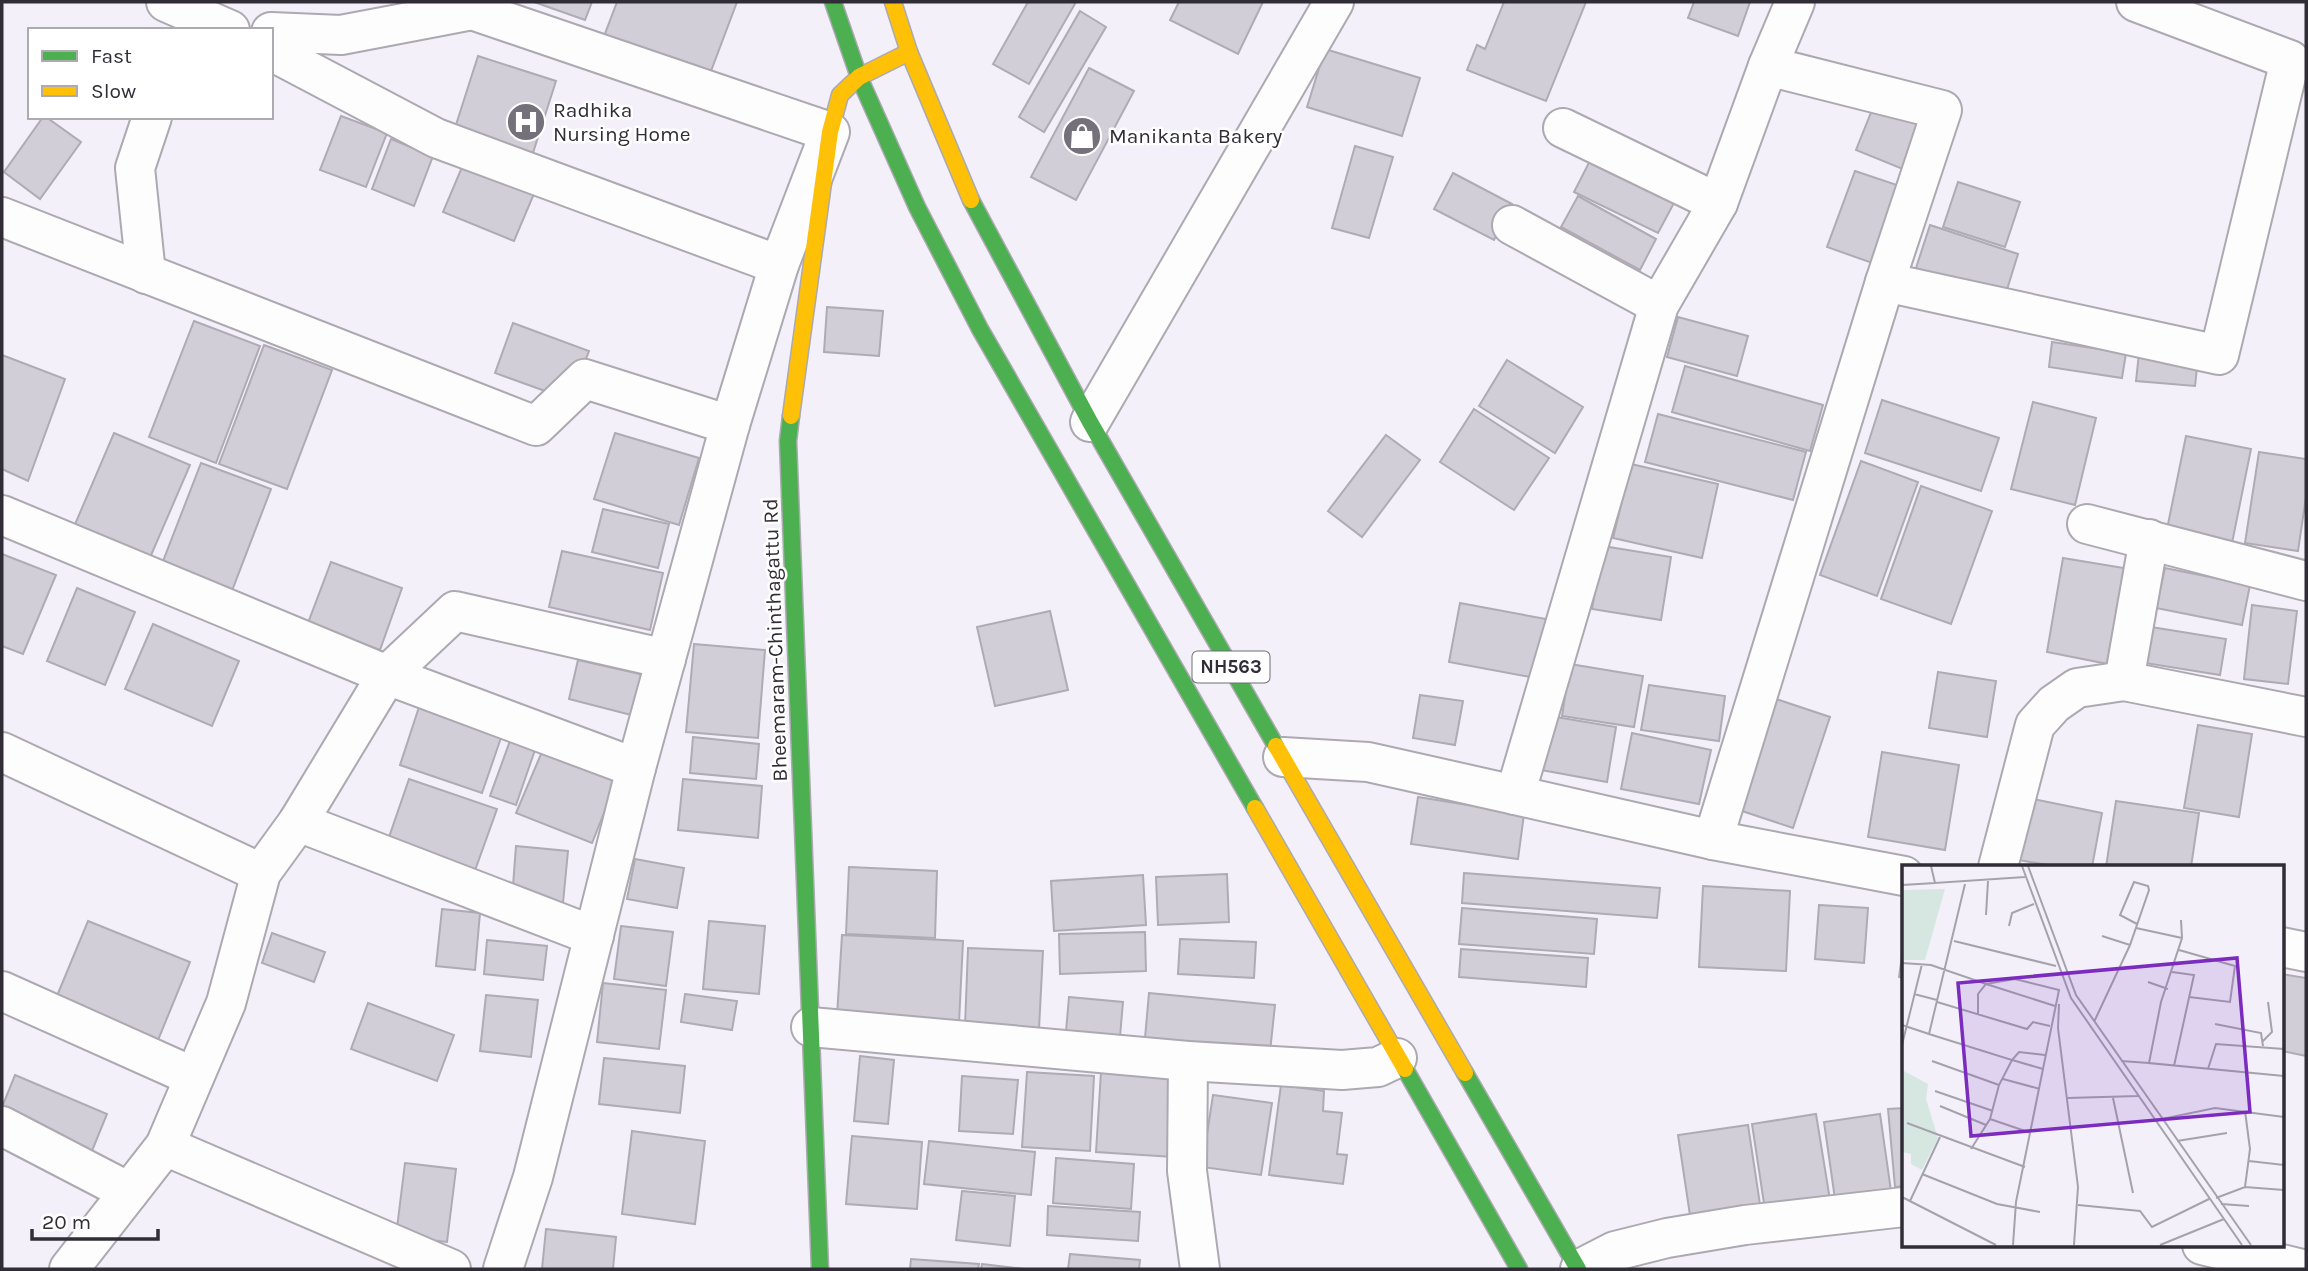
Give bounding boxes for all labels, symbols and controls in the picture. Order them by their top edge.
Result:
legend [28,28,273,119]
text: Fast [91,44,132,68]
text: Slow [91,79,136,103]
place label: Radhika Nursing Home [553,98,690,146]
hospital icon: Radhika Nursing Home [505,101,547,143]
shop icon: Manikanta Bakery [1061,115,1103,157]
place label: Manikanta Bakery [1109,124,1283,148]
street label: Bheemaram-Chinthagattu Rd [758,498,792,782]
road number: NH563 [1192,652,1270,682]
inset map [1902,865,2284,1246]
scale bar [32,1198,158,1242]
text: 20 m [42,1210,91,1234]

